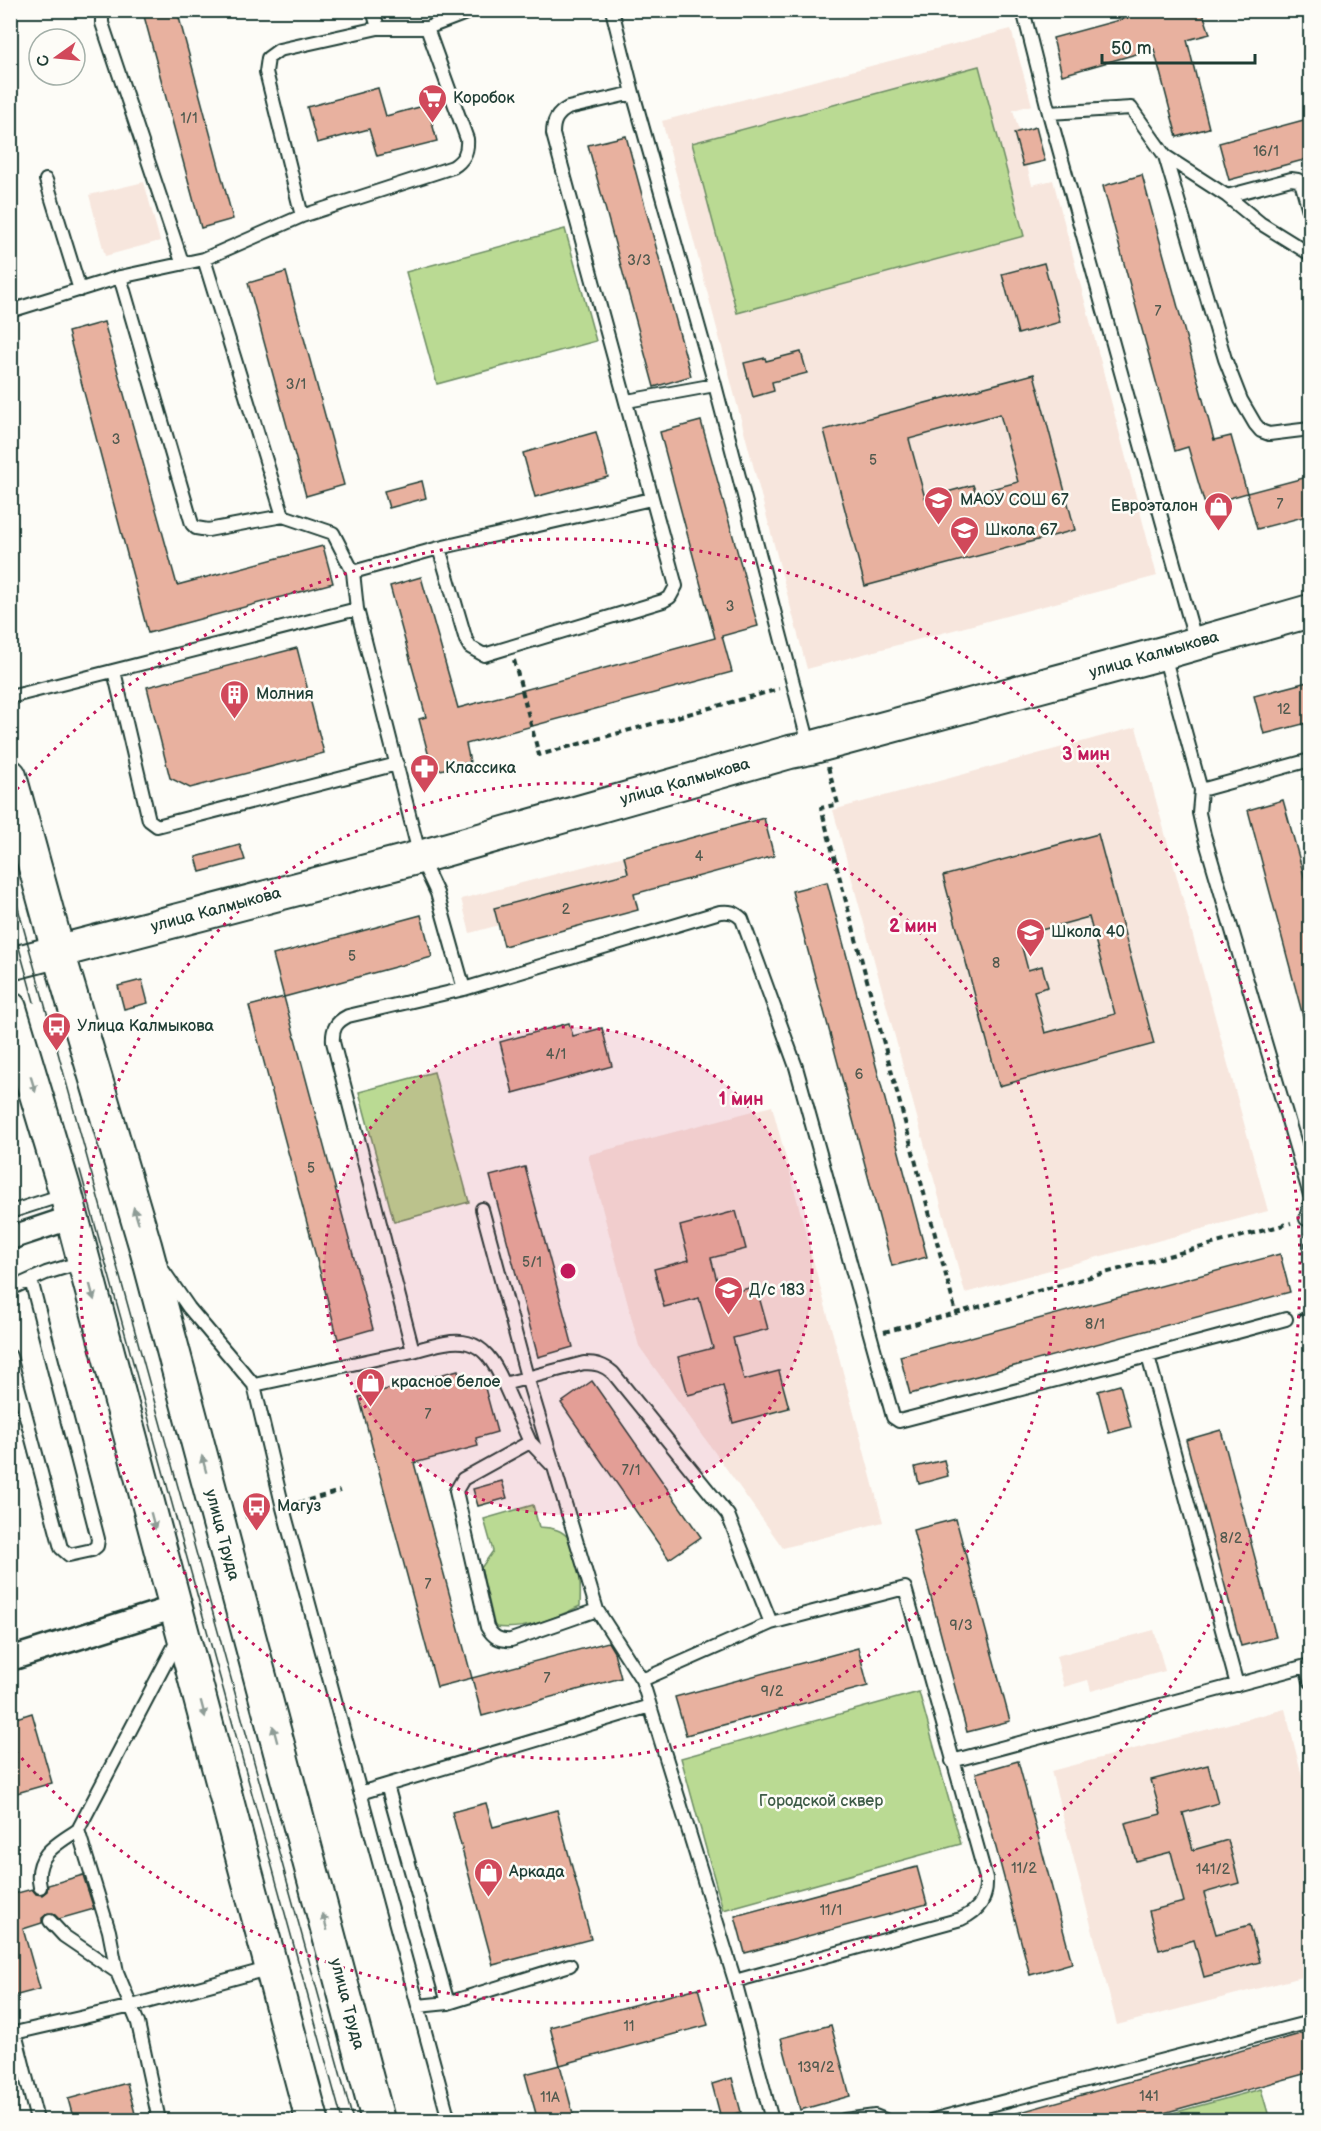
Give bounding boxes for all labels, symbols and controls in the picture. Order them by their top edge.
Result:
north arrow [27,27,87,87]
scale bar [1102,27,1255,65]
text: 50 m [1111,38,1152,59]
text: С [33,53,55,68]
supermarket icon: Коробок [416,82,448,124]
place label: Коробок [453,89,515,108]
house number: 1/1 [180,110,198,127]
house number: 16/1 [1253,143,1279,160]
house number: 3/3 [627,252,651,269]
house number: 7 [1155,303,1162,320]
house number: 3/1 [286,376,306,393]
house number: 3 [112,431,120,448]
house number: 5 [869,452,877,469]
school or university icon: МАОУ СОШ 67 [923,484,955,526]
shop icon: Евроэталон [1203,490,1235,532]
place label: МАОУ СОШ 67 [960,491,1069,510]
house number: 7 [1277,496,1284,513]
place label: Евроэталон [1111,497,1198,516]
school or university icon: Школа 67 [948,514,980,556]
place label: Школа 67 [985,521,1058,540]
house number: 3 [726,598,734,615]
street label: улица Калмыкова [1087,627,1222,683]
building icon: Молния [219,678,251,720]
place label: Молния [256,685,314,704]
house number: 12 [1277,701,1292,718]
text: 3 мин [1062,744,1110,765]
pharmacy icon: Классика [408,752,440,794]
street label: улица Калмыкова [618,754,753,810]
place label: Классика [445,759,517,778]
house number: 4 [695,848,704,865]
street label: улица Калмыкова [149,883,284,937]
house number: 2 [562,901,571,918]
text: 2 мин [889,916,937,937]
school or university icon: Школа 40 [1014,916,1046,958]
place label: Школа 40 [1051,923,1125,942]
house number: 5 [348,948,356,965]
house number: 8 [992,955,1000,972]
bus stop icon: Улица Калмыкова [40,1010,72,1052]
place label: Улица Калмыкова [77,1017,215,1036]
house number: 4/1 [546,1046,566,1063]
house number: 6 [855,1066,864,1083]
one-way arrow [29,1075,38,1093]
text: 1 мин [719,1089,763,1110]
house number: 5 [307,1160,315,1177]
one-way arrow [131,1206,140,1224]
house number: 5/1 [522,1254,542,1271]
centre of rings [558,1261,578,1281]
school or university icon: Д/с 183 [712,1274,744,1316]
place label: Д/с 183 [749,1281,805,1300]
one-way arrow [88,1283,98,1301]
house number: 8/1 [1085,1316,1105,1333]
shop icon: красное белое [354,1366,386,1408]
place label: красное белое [391,1373,501,1392]
house number: 7 [425,1406,432,1423]
one-way arrow [198,1455,208,1473]
house number: 7/1 [622,1462,640,1479]
street label: улица Труда [201,1487,243,1583]
bus stop icon: Магуз [240,1490,272,1532]
place label: Магуз [277,1497,321,1516]
one-way arrow [149,1512,158,1530]
house number: 8/2 [1220,1530,1243,1547]
house number: 7 [425,1576,432,1593]
house number: 9/3 [949,1617,973,1634]
house number: 7 [544,1670,551,1687]
house number: 9/2 [761,1683,784,1700]
one-way arrow [199,1700,209,1718]
one-way arrow [270,1724,279,1742]
park label: Городской сквер [759,1792,883,1811]
shop icon: Аркада [472,1856,504,1898]
house number: 11/2 [1011,1860,1037,1877]
house number: 141/2 [1196,1861,1231,1878]
place label: Аркада [508,1863,565,1882]
house number: 11/1 [820,1902,842,1919]
one-way arrow [320,1913,329,1931]
street label: улица Труда [326,1956,368,2052]
house number: 11 [624,2018,634,2035]
house number: 139/2 [798,2059,835,2076]
house number: 141 [1139,2088,1159,2105]
house number: 11А [540,2089,560,2106]

